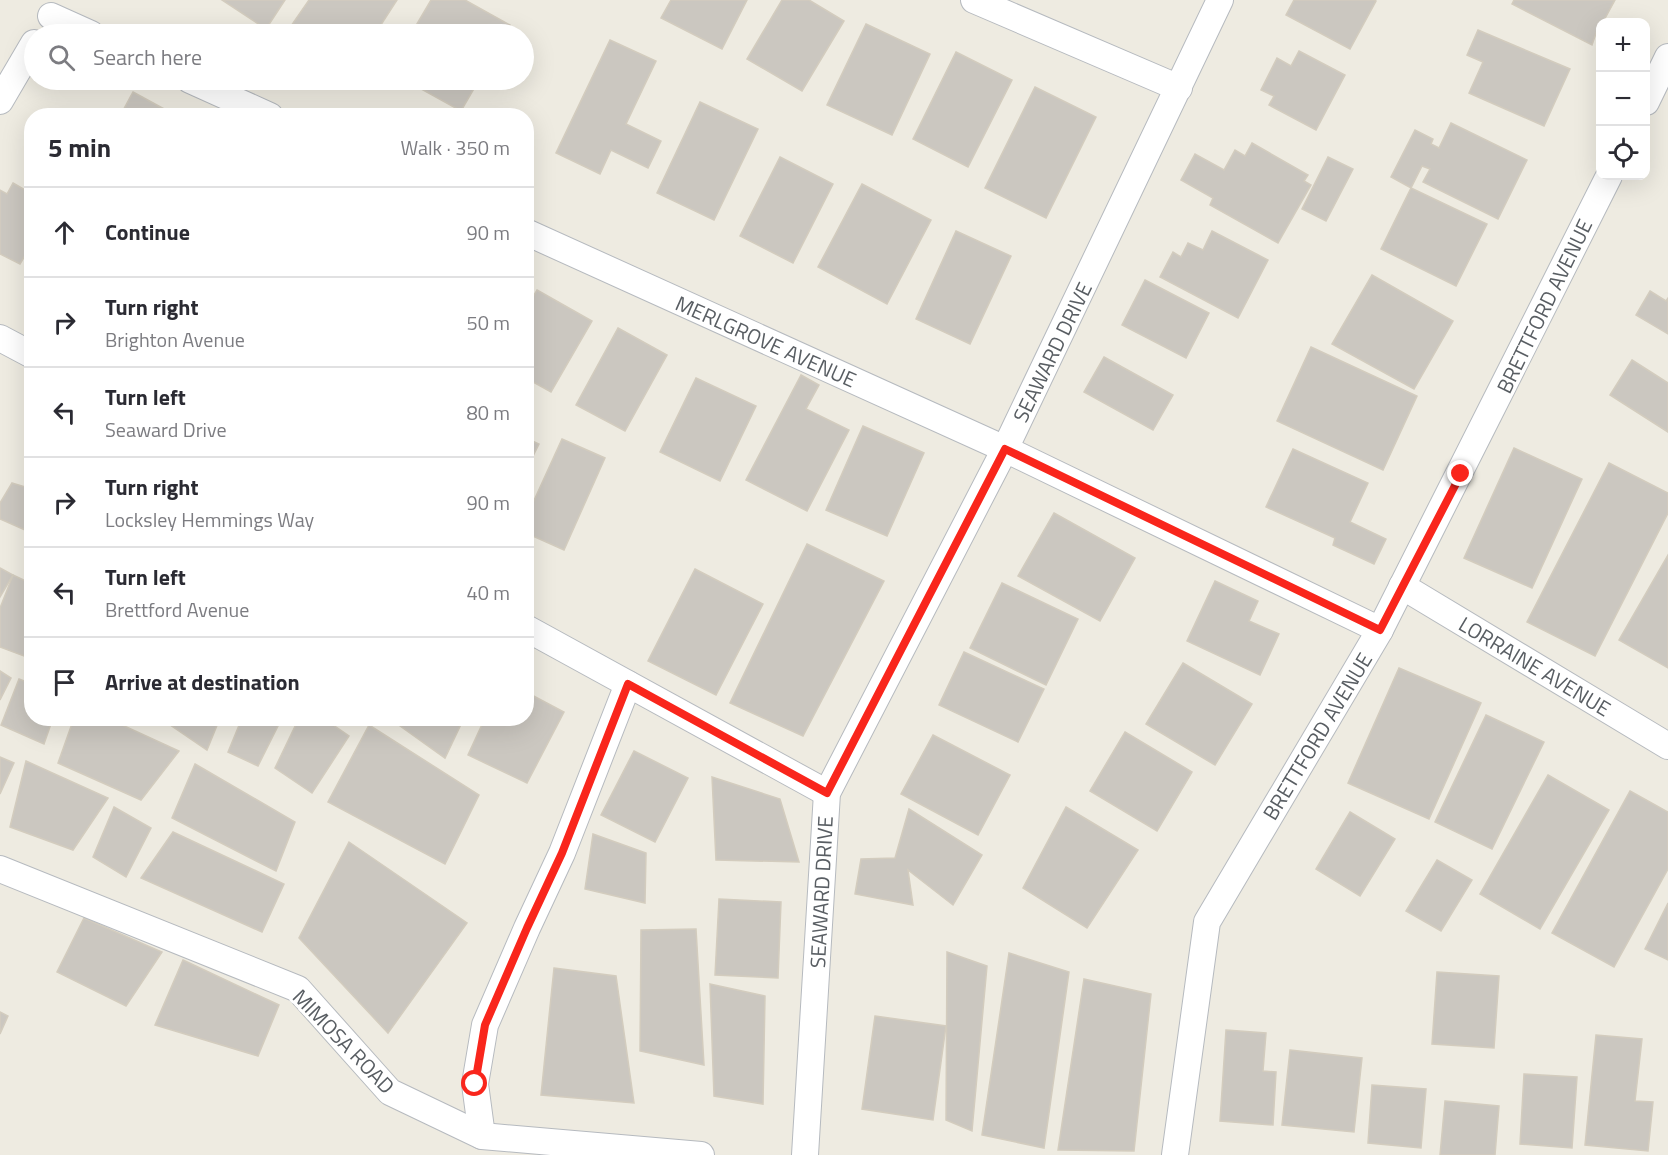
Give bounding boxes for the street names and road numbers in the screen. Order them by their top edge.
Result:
street label: BRETTFORD AVENUE [1488,213,1600,399]
street label: SEAWARD DRIVE [1004,277,1100,427]
street label: MERLGROVE AVENUE [670,287,862,395]
street label: LORRAINE AVENUE [1453,608,1617,724]
street label: BRETTFORD AVENUE [1254,646,1380,826]
street label: SEAWARD DRIVE [801,815,841,969]
street label: MIMOSA ROAD [286,981,402,1101]

